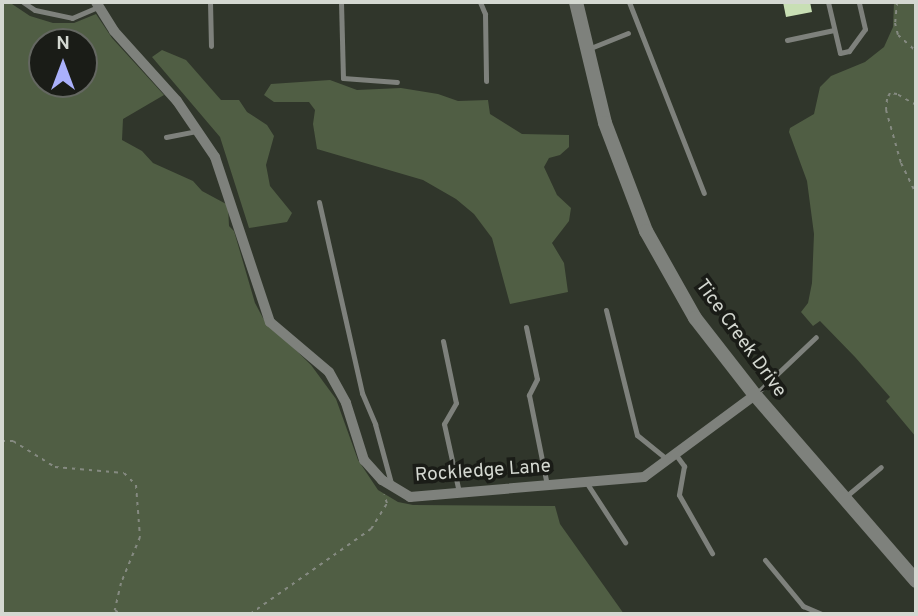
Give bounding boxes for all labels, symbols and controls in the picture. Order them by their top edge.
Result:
north arrow [28,28,98,98]
text: N [56,32,70,56]
street label: Tice Creek Drive [690,276,790,402]
street label: Rockledge Lane [414,456,552,488]

